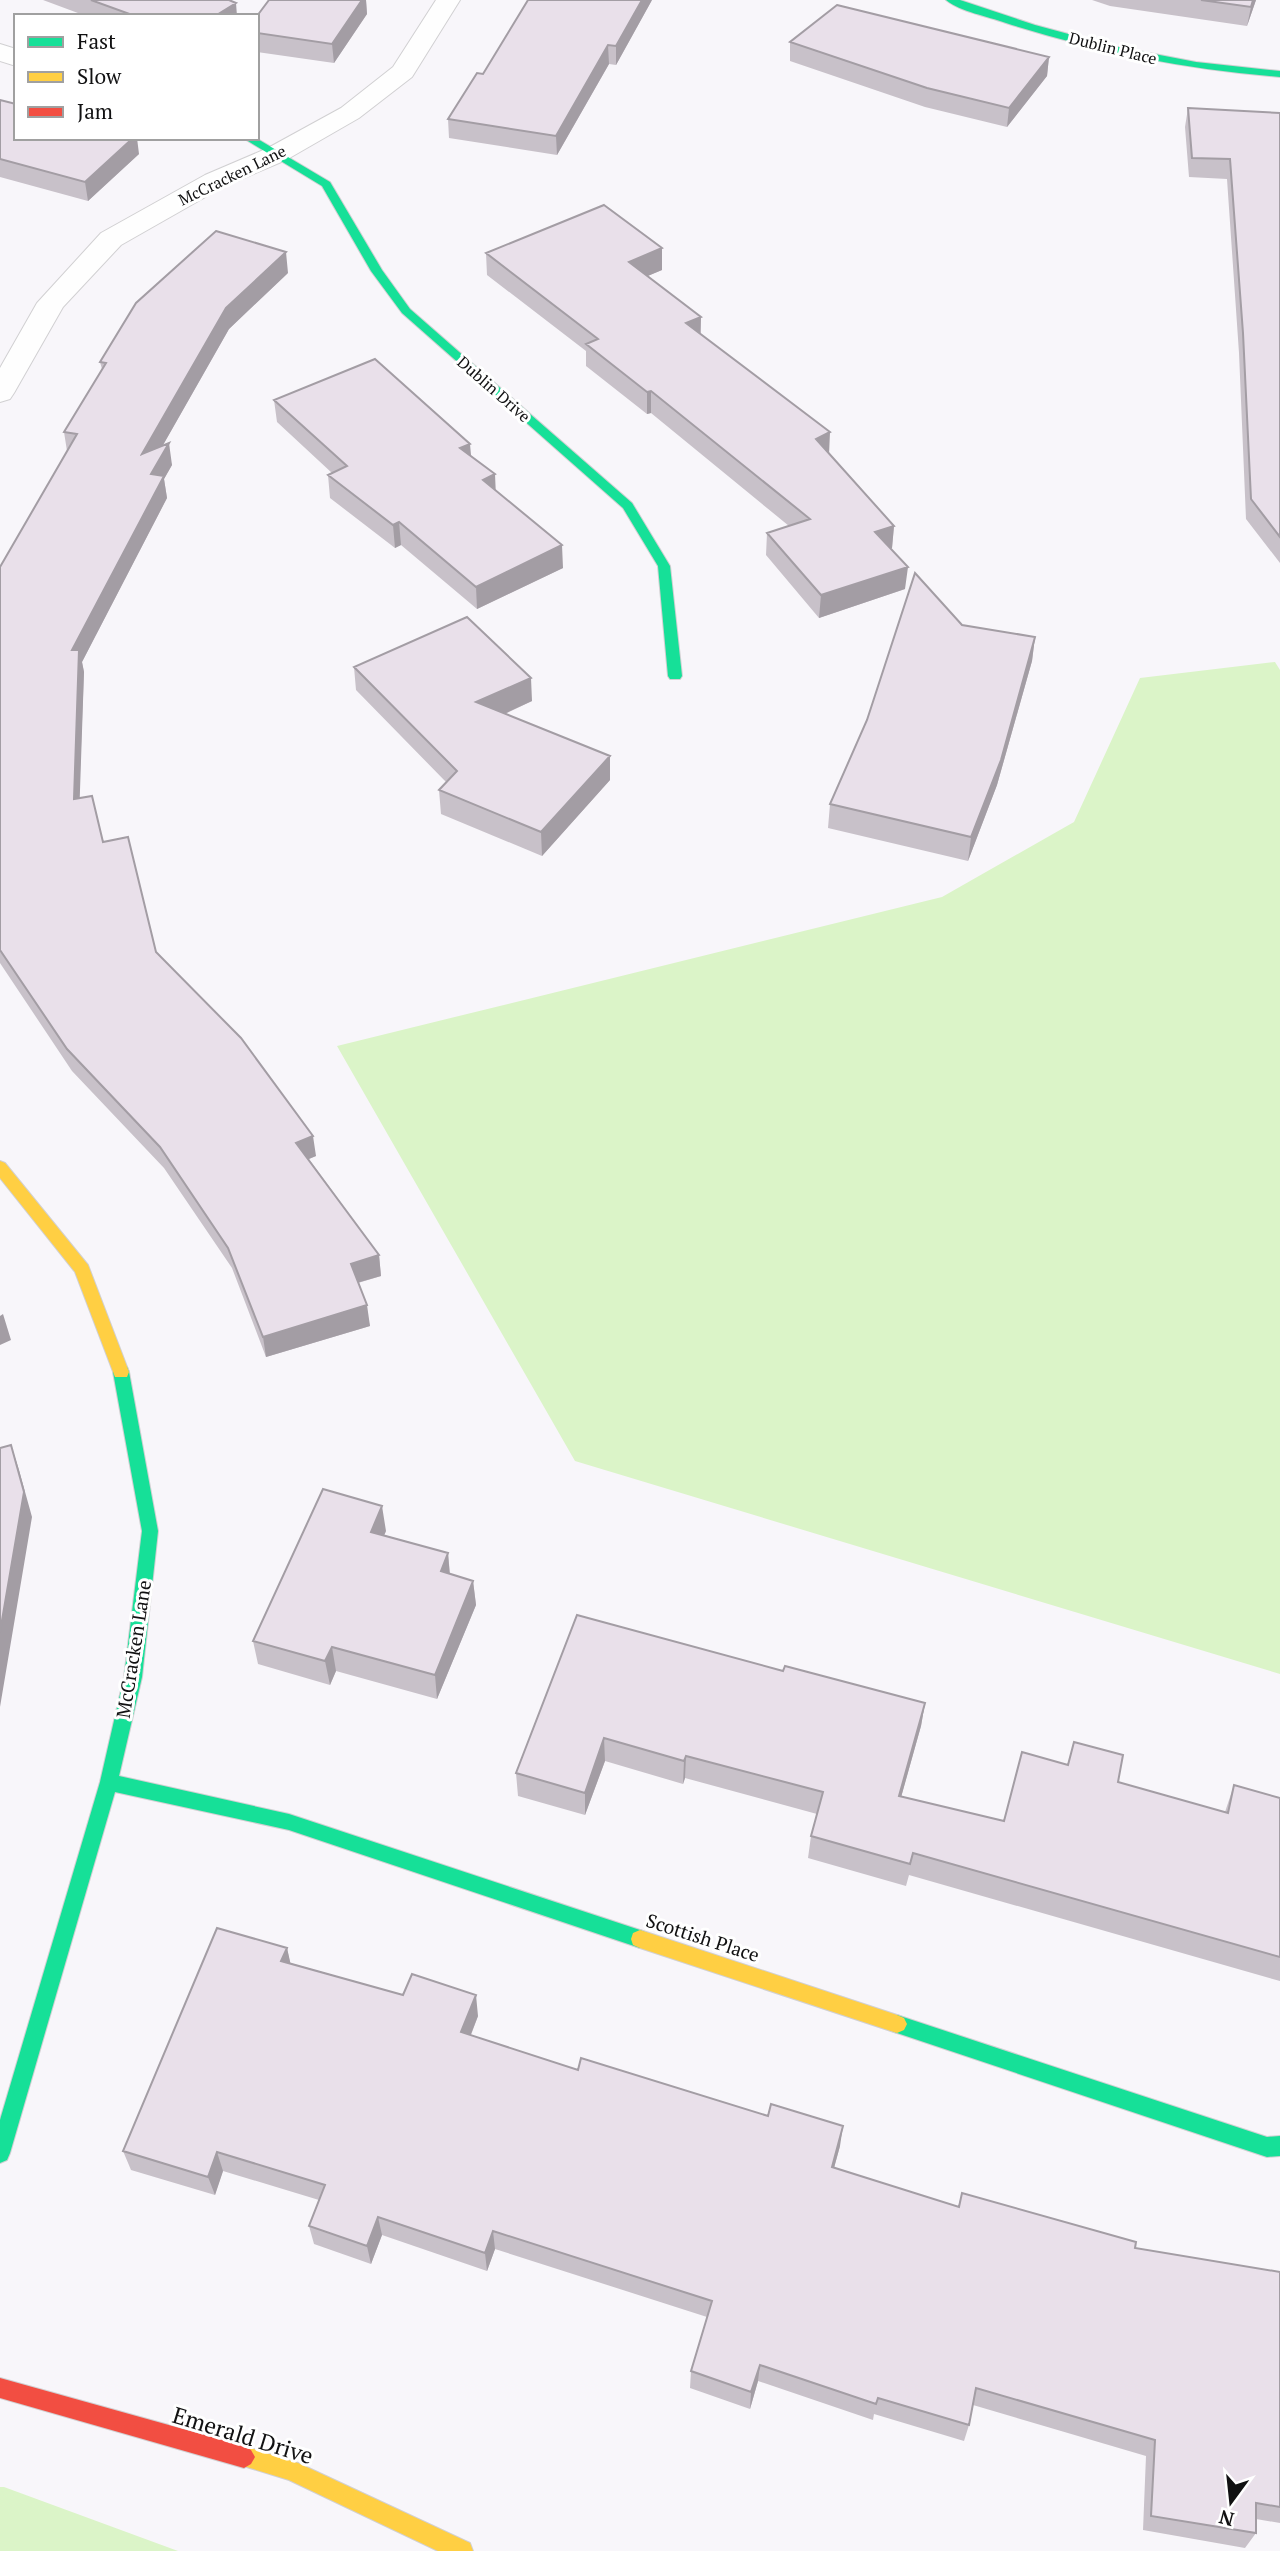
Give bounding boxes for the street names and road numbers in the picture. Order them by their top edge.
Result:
street label: Dublin Place [1067,26,1159,70]
street label: McCracken Lane [174,139,290,211]
street label: Dublin Drive [453,351,535,427]
street label: McCracken Lane [110,1578,156,1720]
street label: Scottish Place [643,1907,763,1967]
street label: Emerald Drive [169,2399,317,2471]

